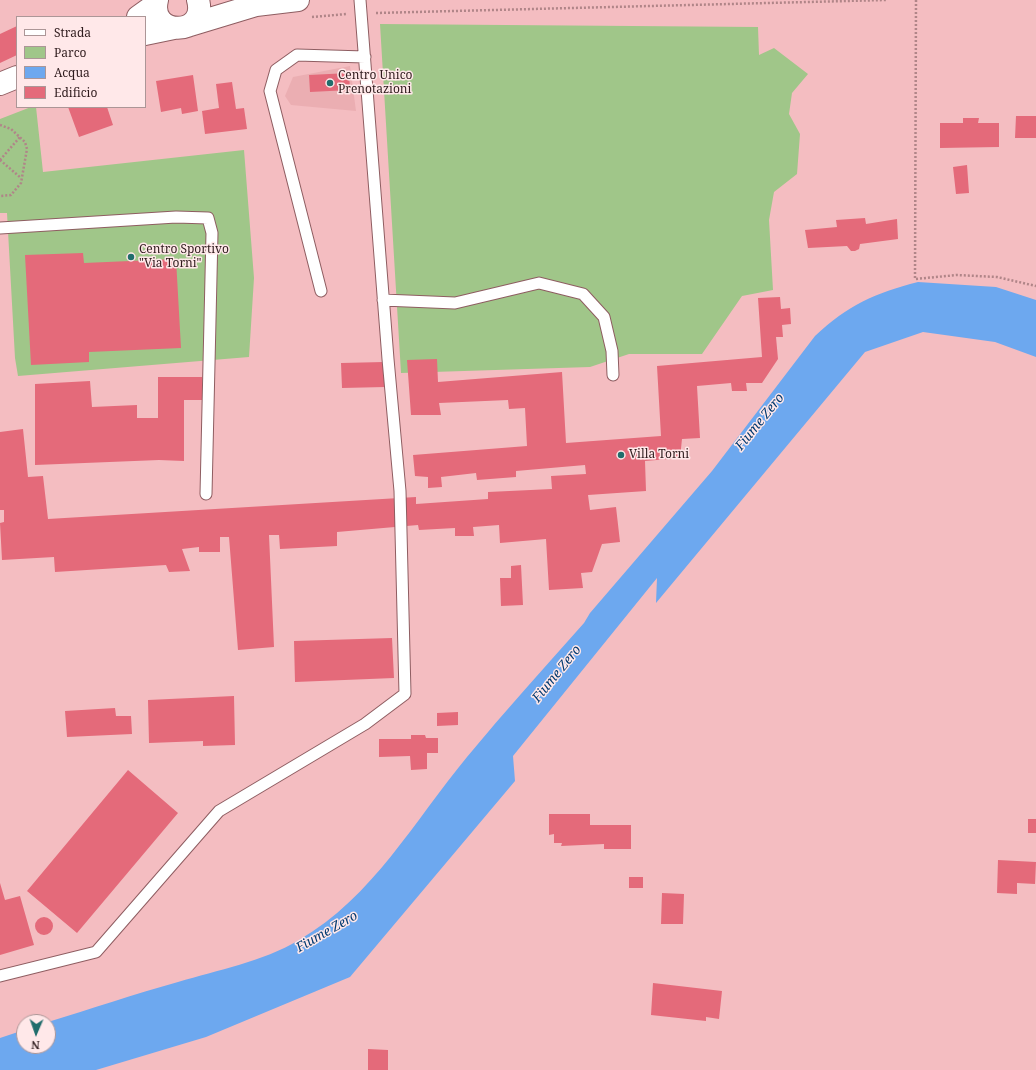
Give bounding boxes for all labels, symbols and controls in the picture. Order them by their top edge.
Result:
legend [16,16,146,108]
text: Strada [54,24,91,41]
text: Parco [54,44,86,61]
text: Acqua [54,64,90,81]
place label: Centro Unico Prenotazioni [338,69,412,97]
marker: Centro Unico Prenotazioni [325,78,335,88]
text: Edificio [54,84,97,101]
place label: Centro Sportivo "Via Torni" [139,243,229,271]
marker: Centro Sportivo "Via Torni" [126,252,136,262]
water label: Fiume Zero [732,391,788,453]
place label: Villa Torni [629,448,689,462]
marker: Villa Torni [616,450,626,460]
water label: Fiume Zero [529,643,585,705]
water label: Fiume Zero [293,908,361,956]
north arrow [16,1014,56,1054]
text: N [31,1038,40,1053]

